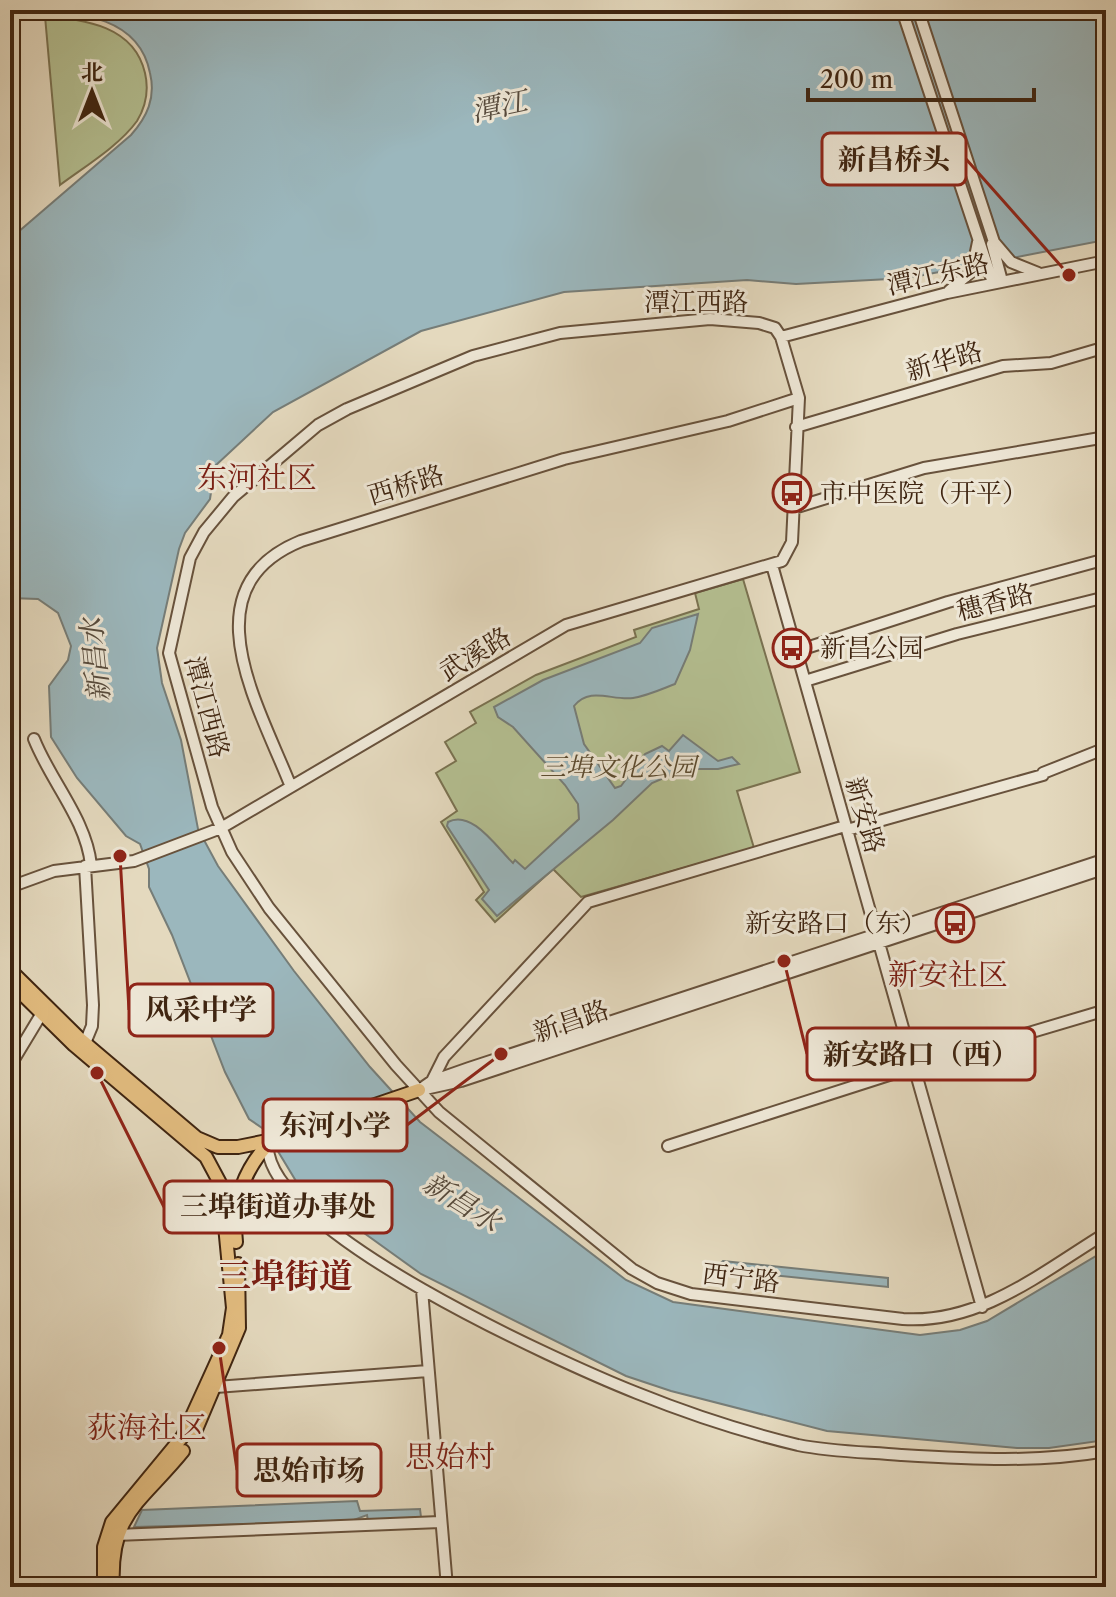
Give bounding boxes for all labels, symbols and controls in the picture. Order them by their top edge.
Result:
north arrow [52,52,132,132]
scale bar [808,52,1034,102]
text: 北 [81,59,103,86]
text: 200 m [820,65,893,94]
water label: 潭江 [468,83,534,128]
callout: 新昌桥头 [822,133,966,185]
text: 新昌桥头 [838,142,950,176]
street label: 潭江东路 [884,247,992,301]
street label: 潭江西路 [644,286,748,318]
street label: 新华路 [902,335,986,387]
street label: 西桥路 [364,458,448,512]
district label: 东河社区 [197,459,317,496]
bus stop icon: 市中医院（开平） [771,472,813,514]
place label: 市中医院（开平） [820,477,1028,509]
street label: 穗香路 [953,577,1037,627]
water label: 新昌水 [73,613,116,704]
street label: 武溪路 [433,620,517,688]
bus stop icon: 新昌公园 [771,627,813,669]
place label: 新昌公园 [820,632,924,664]
street label: 潭江西路 [178,653,236,761]
park label: 三埠文化公园 [540,751,700,783]
street label: 新安路 [839,773,891,857]
bus stop icon: 新安路口（东） [934,902,976,944]
place label: 新安路口（东） [745,907,927,939]
district label: 新安社区 [888,956,1008,993]
callout: 风采中学 [129,984,273,1036]
text: 风采中学 [145,992,257,1026]
street label: 新昌路 [529,993,613,1049]
callout: 新安路口（西） [807,1028,1035,1080]
text: 新安路口（西） [823,1037,1019,1071]
callout: 东河小学 [263,1099,407,1151]
text: 东河小学 [279,1108,391,1142]
water label: 新昌水 [417,1165,509,1240]
callout: 三埠街道办事处 [164,1181,392,1233]
text: 三埠街道办事处 [180,1189,376,1223]
district label: 三埠街道 [217,1255,353,1297]
street label: 西宁路 [700,1257,782,1299]
district label: 荻海社区 [87,1409,207,1446]
district label: 思始村 [405,1438,495,1475]
callout: 思始市场 [237,1444,381,1496]
text: 思始市场 [253,1453,365,1487]

